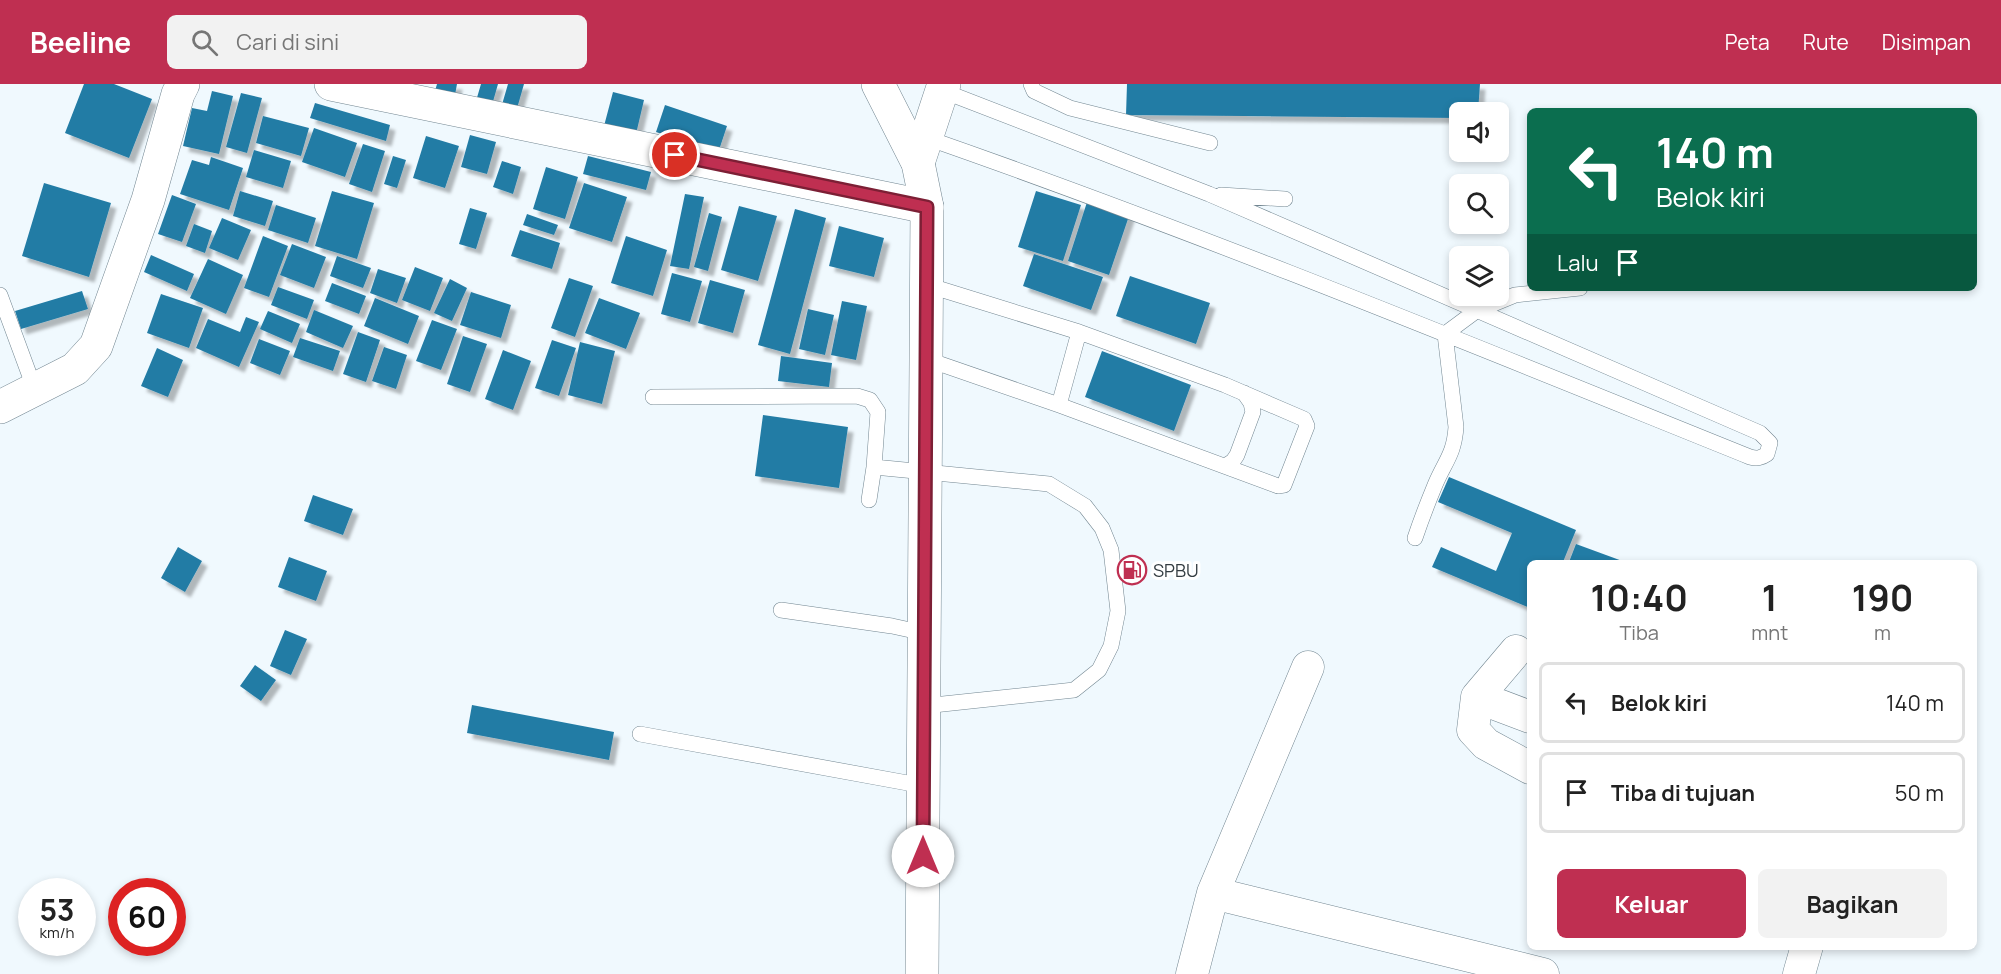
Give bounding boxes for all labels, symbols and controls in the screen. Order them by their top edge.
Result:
search box [167,15,587,69]
text: Beeline [30,23,131,61]
icon: search [188,26,221,59]
text: Cari di sini [236,27,339,57]
text: Peta [1725,28,1770,56]
text: Rute [1803,28,1849,56]
text: Disimpan [1882,28,1971,56]
map controls [1449,102,1509,306]
button: sound [1449,102,1509,162]
text: 140 m [1656,123,1774,181]
pin [649,129,700,180]
icon: left [1557,132,1635,210]
icon: arrive [658,138,691,171]
button: search [1449,174,1509,234]
text: Belok kiri [1656,178,1765,215]
button: layers [1449,246,1509,306]
icon: arrive [1611,246,1644,279]
text: Lalu [1557,248,1599,278]
fuel station icon: SPBU [1116,554,1148,586]
place label: SPBU [1153,558,1199,582]
text: 10:40 [1590,573,1688,622]
text: 1 [1762,573,1778,622]
text: 190 [1852,573,1914,622]
text: Tiba [1619,619,1659,646]
text: mnt [1751,619,1788,646]
text: m [1874,619,1891,646]
icon: left [1560,686,1593,719]
text: Belok kiri [1611,688,1707,718]
text: 140 m [1886,688,1944,718]
icon: arrive [1560,776,1593,809]
text: Tiba di tujuan [1611,778,1755,808]
text: 50 m [1895,778,1944,808]
position arrow [891,824,955,888]
button: Keluar [1557,869,1746,938]
button: Bagikan [1758,869,1947,938]
speed limit sign: 60 [108,878,186,956]
text: 53 [39,889,75,930]
text: km/h [40,922,74,943]

